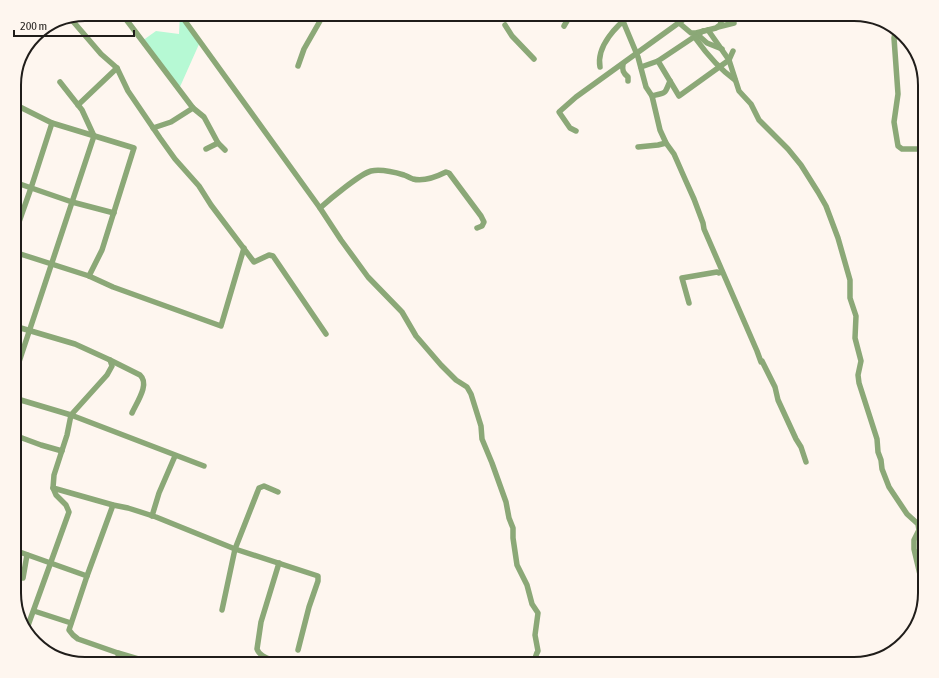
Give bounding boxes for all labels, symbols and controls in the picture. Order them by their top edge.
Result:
scale bar [14,12,134,38]
text: 200 m [20,19,47,33]

